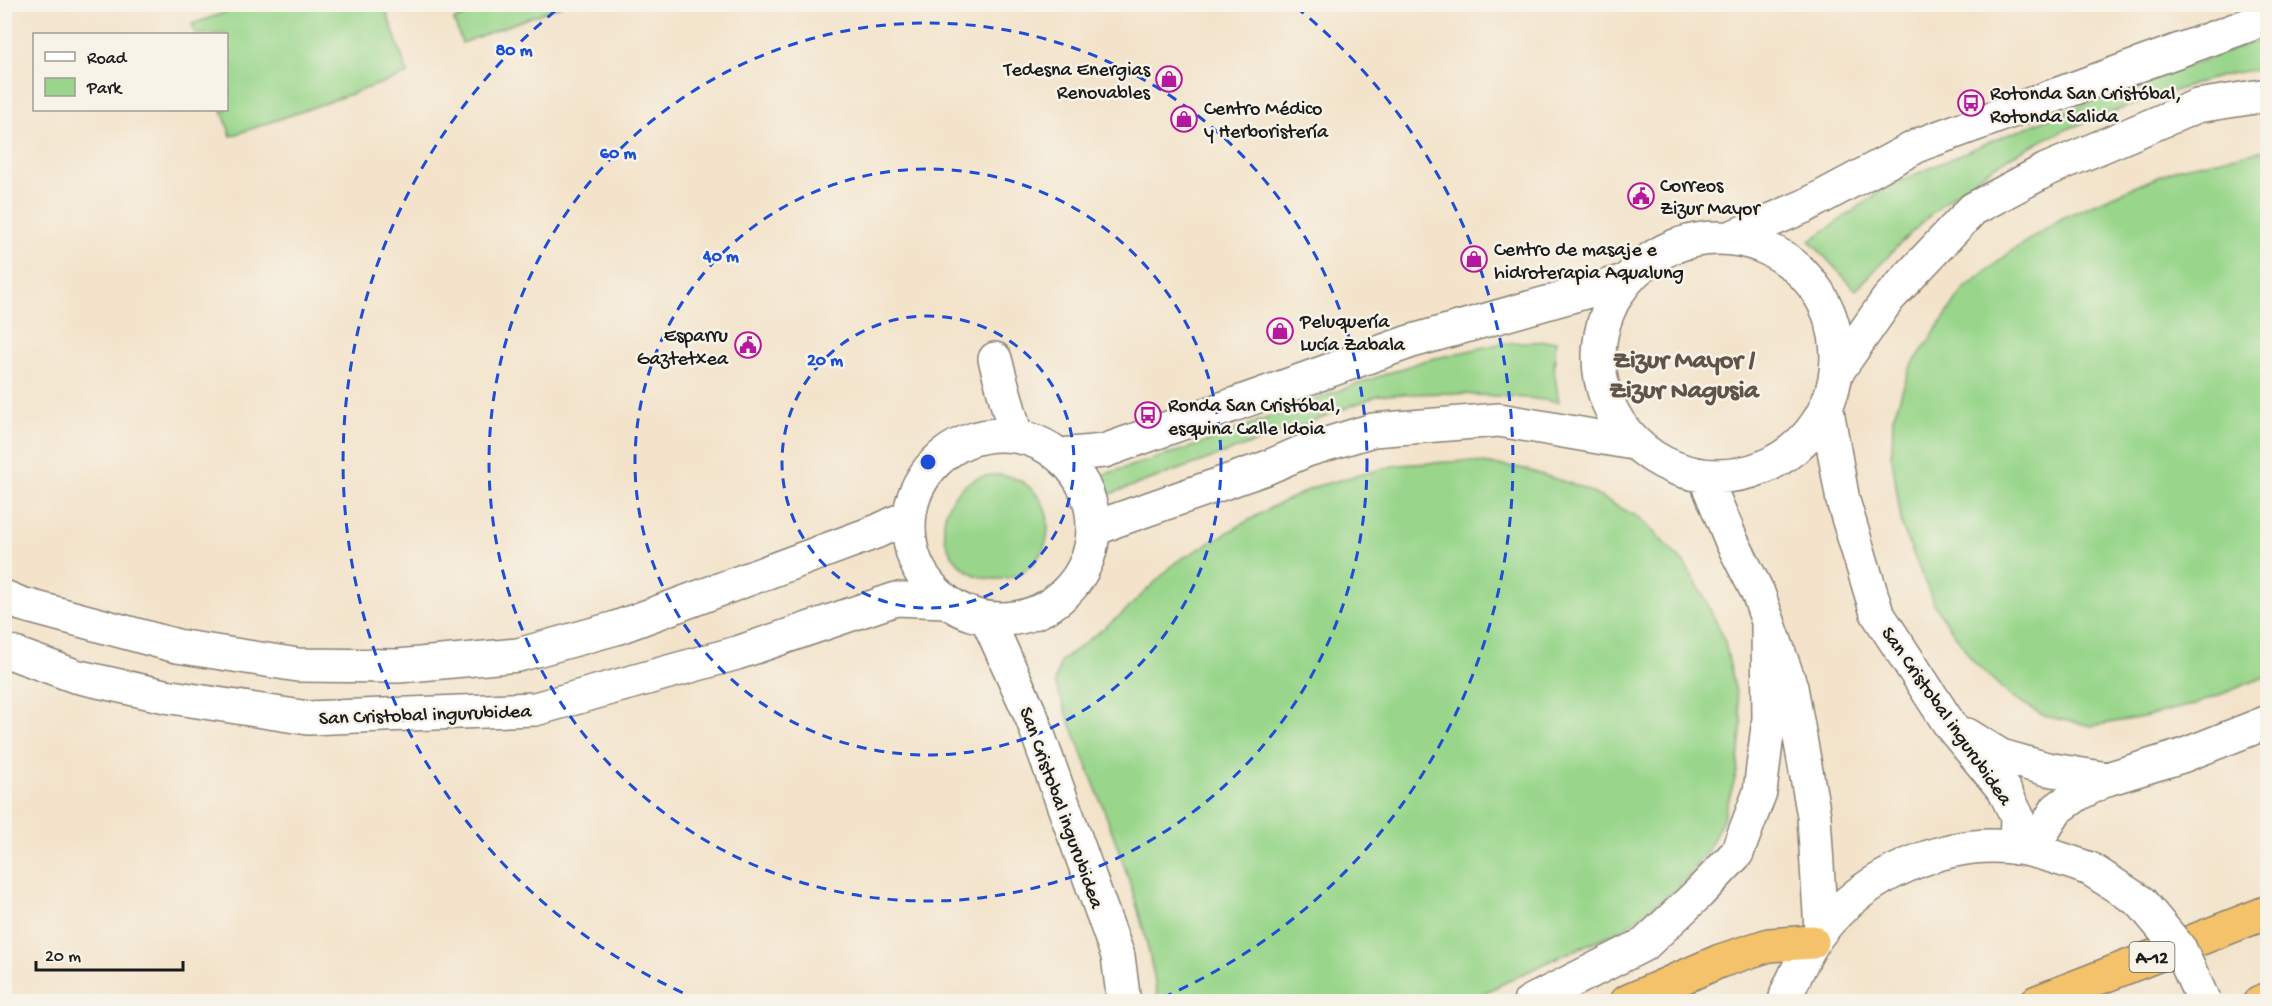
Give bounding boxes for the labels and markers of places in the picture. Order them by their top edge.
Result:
place label: Tedesna Energias Renovables [1003,60,1151,106]
shop icon: Tedesna Energias Renovables [1154,64,1184,94]
place label: Rotonda San Cristóbal, Rotonda Salida [1990,84,2182,130]
bus stop icon: Rotonda San Cristóbal, Rotonda Salida [1956,88,1986,118]
place label: Centro Médico y Herboristería [1204,99,1329,145]
shop icon: Centro Médico y Herboristería [1169,104,1199,134]
place label: Correos Zizur Mayor [1660,176,1762,222]
public building icon: Correos Zizur Mayor [1626,181,1656,211]
place label: Centro de masaje e hidroterapia Aqualung [1494,240,1684,286]
shop icon: Centro de masaje e hidroterapia Aqualung [1459,244,1489,274]
place label: Peluquería Lucía Zabala [1299,312,1406,358]
shop icon: Peluquería Lucía Zabala [1265,316,1295,346]
place label: Esparru Gaztetxea [637,326,729,372]
public building icon: Esparru Gaztetxea [733,330,763,360]
place label: Ronda San Cristóbal, esquina Calle Idoia [1168,396,1341,442]
bus stop icon: Ronda San Cristóbal, esquina Calle Idoia [1133,400,1163,430]
centre of rings [918,452,938,472]

